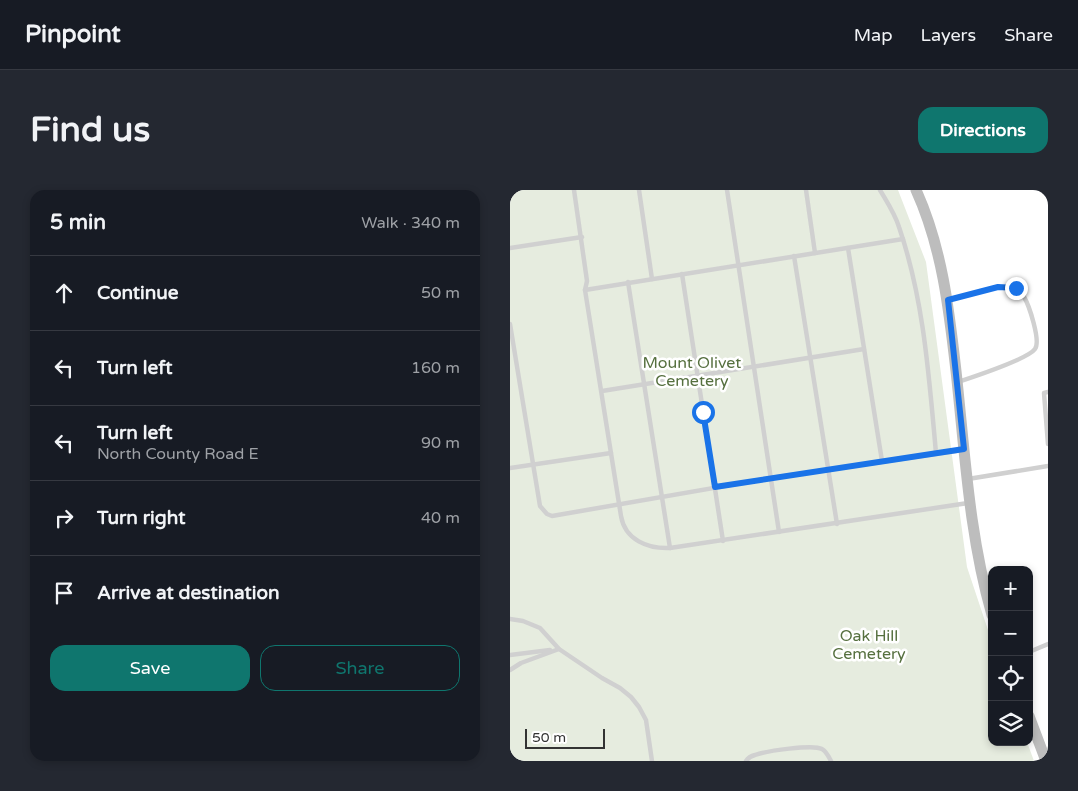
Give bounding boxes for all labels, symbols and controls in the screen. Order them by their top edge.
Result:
text: Pinpoint [25,20,121,49]
text: Map [854,24,893,46]
text: Layers [921,24,976,46]
text: Share [1004,24,1053,46]
button: Directions [918,107,1048,153]
text: Find us [30,109,150,151]
text: 5 min [50,210,106,235]
text: Walk · 340 m [361,213,460,233]
route end [1005,277,1028,300]
icon: ahead [50,279,78,307]
text: Continue [97,282,179,304]
text: 50 m [421,283,460,303]
park label: Mount Olivet Cemetery [643,353,741,391]
icon: left [50,354,78,382]
text: Turn left [97,357,173,379]
text: 160 m [411,358,460,378]
route start [692,401,715,424]
text: Turn left [97,422,173,444]
icon: left [50,429,78,457]
text: 90 m [421,433,460,453]
text: North County Road E [97,444,259,464]
icon: right [50,504,78,532]
text: Turn right [97,507,185,529]
text: 40 m [421,508,460,528]
map controls [988,566,1033,746]
button: + [988,566,1033,611]
icon: arrive [50,579,78,607]
text: Arrive at destination [97,582,280,604]
button: − [988,611,1033,656]
park label: Oak Hill Cemetery [832,626,906,664]
button: Save [50,645,250,691]
button: Share [260,645,460,691]
button: locate [988,656,1033,701]
button: layers [988,701,1033,746]
scale bar [525,726,605,749]
text: 50 m [532,729,566,746]

